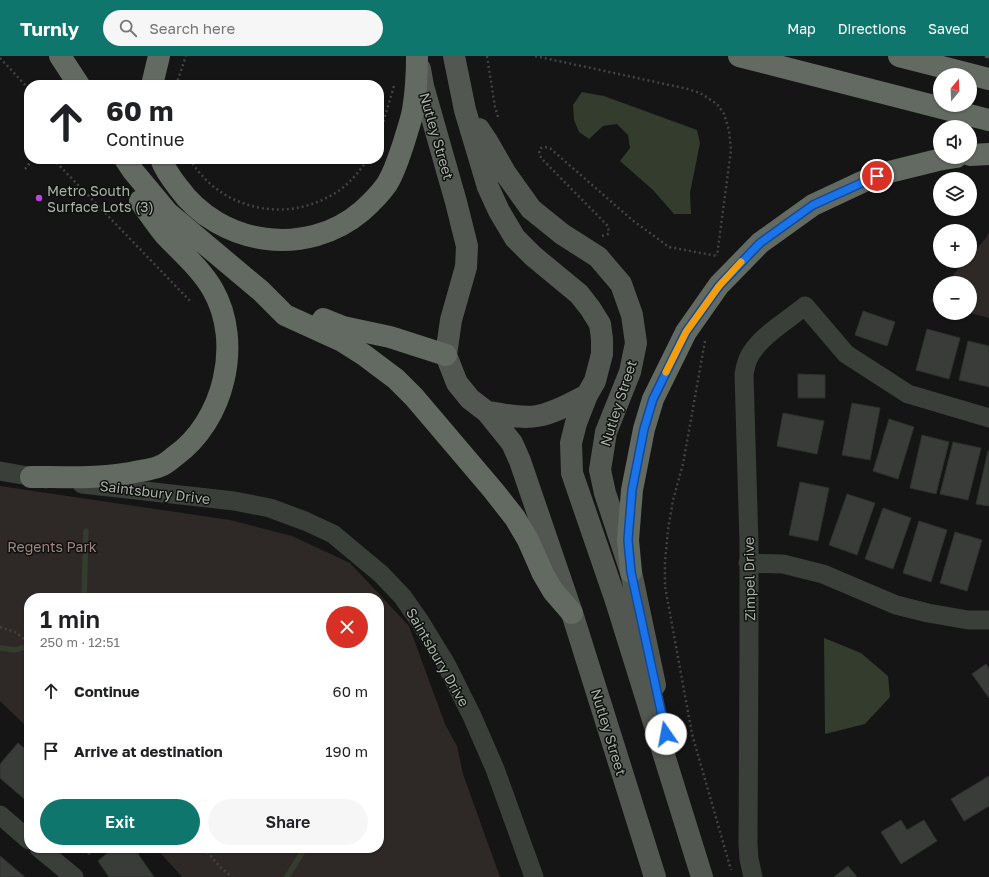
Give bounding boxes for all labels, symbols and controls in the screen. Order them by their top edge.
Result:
search box [103,10,383,46]
text: Turnly [20,17,79,40]
icon: search [117,17,139,39]
text: Search here [149,19,235,37]
text: Map [787,20,816,37]
text: Directions [838,20,906,37]
text: Saved [928,20,969,37]
north arrow [933,68,977,112]
map controls [933,68,977,320]
street label: Nutley Street [416,91,458,181]
text: 60 m [106,94,173,127]
icon: ahead [40,96,92,148]
button: sound [933,120,977,164]
text: Continue [106,128,184,150]
pin [860,159,894,193]
icon: arrive [866,165,888,187]
button: layers [933,172,977,216]
place label: Metro South Surface Lots (3) [47,182,154,215]
marker: Metro South Surface Lots (3) [34,193,44,203]
button: + [933,224,977,268]
button: − [933,276,977,320]
street label: Nutley Street [596,358,640,448]
street label: Saintsbury Drive [99,477,211,507]
street label: Zimpel Drive [740,537,758,621]
park label: Regents Park [7,538,97,555]
text: 1 min [40,604,100,633]
street label: Saintsbury Drive [403,605,473,709]
button: close [326,606,368,648]
text: 250 m · 12:51 [40,634,120,650]
icon: ahead [40,680,62,702]
text: Continue [74,682,140,700]
text: 60 m [333,682,368,700]
street label: Nutley Street [588,687,630,777]
position arrow [645,713,687,755]
icon: arrive [40,740,62,762]
text: Arrive at destination [74,742,223,760]
text: 190 m [325,742,368,760]
button: Exit [40,799,200,845]
button: Share [208,799,368,845]

